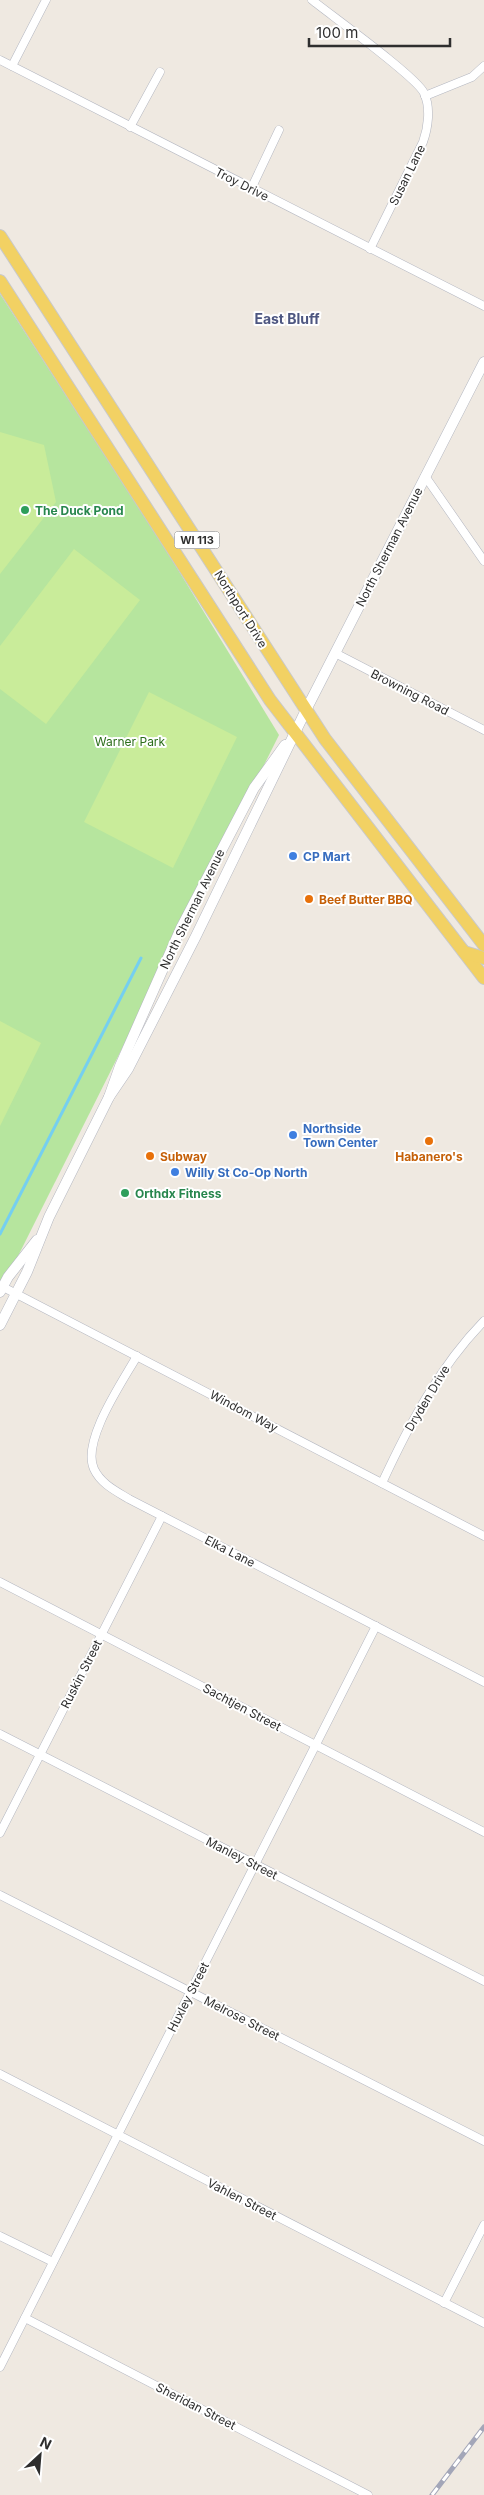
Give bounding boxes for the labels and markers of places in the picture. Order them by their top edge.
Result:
place label: The Duck Pond [35,503,124,518]
marker: The Duck Pond [19,504,31,516]
place label: CP Mart [303,849,351,864]
marker: CP Mart [287,850,299,862]
place label: Beef Butter BBQ [319,892,413,907]
marker: Beef Butter BBQ [303,893,315,905]
place label: Northside Town Center [303,1121,378,1150]
marker: Northside Town Center [287,1129,299,1141]
marker: Habanero's [423,1135,435,1147]
place label: Subway [160,1149,208,1164]
place label: Habanero's [395,1149,463,1164]
marker: Subway [144,1150,156,1162]
place label: Willy St Co-Op North [185,1165,308,1180]
marker: Willy St Co-Op North [169,1166,181,1178]
place label: Orthdx Fitness [135,1186,222,1201]
marker: Orthdx Fitness [119,1187,131,1199]

